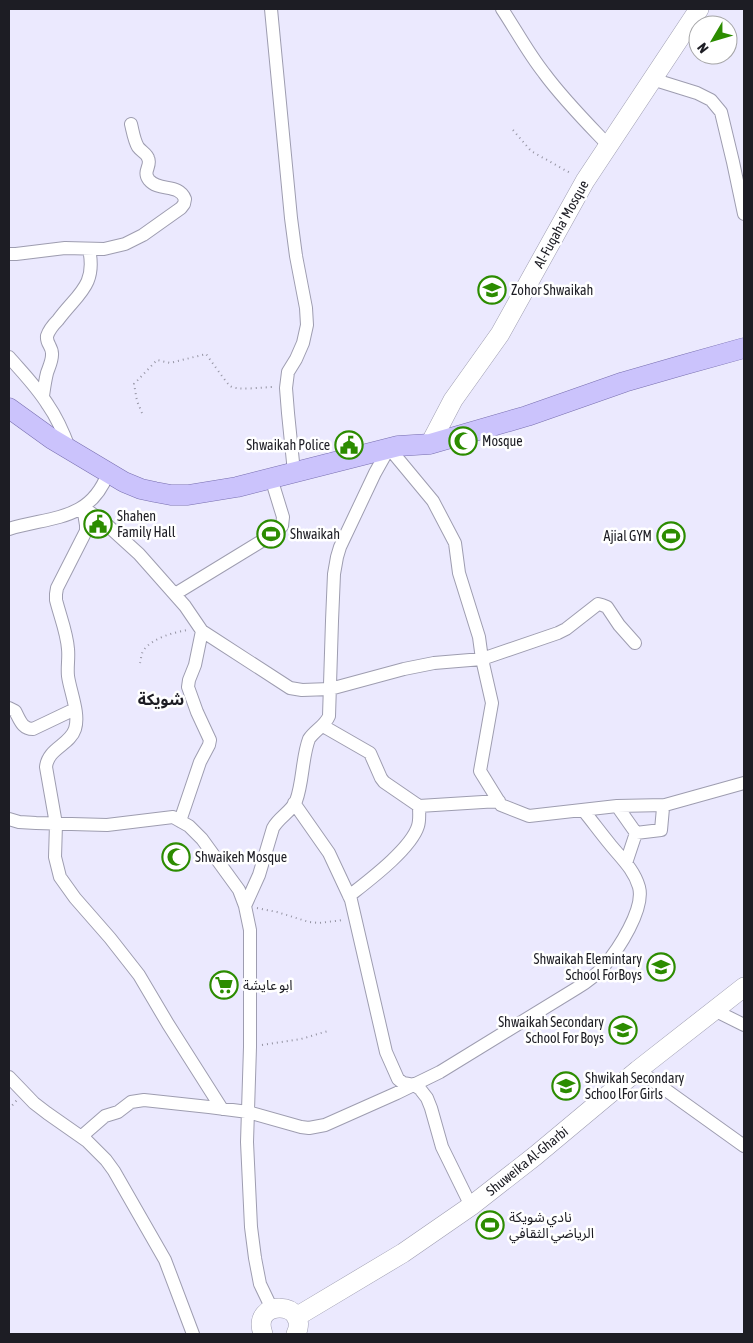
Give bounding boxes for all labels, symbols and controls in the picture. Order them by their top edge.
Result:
north arrow [688,15,738,65]
text: N [694,40,712,56]
street label: Al-Fuqaha' Mosque [530,177,592,271]
school or university icon: Zohor Shwaikah [477,275,507,305]
place label: Zohor Shwaikah [511,282,593,298]
mosque icon: Mosque [448,426,478,456]
public building icon: Shwaikah Police [334,430,364,460]
place label: Mosque [482,433,523,449]
place label: Shwaikah Police [246,437,330,453]
place label: Shahen Family Hall [117,508,176,540]
public building icon: Shahen Family Hall [83,509,113,539]
sports icon: Shwaikah [256,519,286,549]
sports icon: Ajial GYM [656,521,686,551]
place label: Shwaikah [290,526,340,542]
place label: Ajial GYM [604,528,652,544]
district label: شويكة [138,690,184,709]
mosque icon: Shwaikeh Mosque [161,842,191,872]
place label: Shwaikeh Mosque [195,849,287,865]
place label: Shwaikah Elemintary School ForBoys [534,951,642,983]
school or university icon: Shwaikah Elemintary School ForBoys [646,952,676,982]
supermarket icon: ابو عايشة [209,970,239,1000]
place label: ابو عايشة [243,977,293,994]
place label: Shwaikah Secondary School For Boys [498,1014,604,1046]
school or university icon: Shwaikah Secondary School For Boys [608,1015,638,1045]
place label: Shwikah Secondary Schoo lFor Girls [585,1070,685,1102]
school or university icon: Shwikah Secondary Schoo lFor Girls [551,1071,581,1101]
street label: Shuweika Al-Gharbi [483,1123,571,1199]
place label: نادي شويكة الرياضي الثقافي [509,1209,594,1244]
sports icon: نادي شويكة الرياضي الثقافي [475,1210,505,1240]

